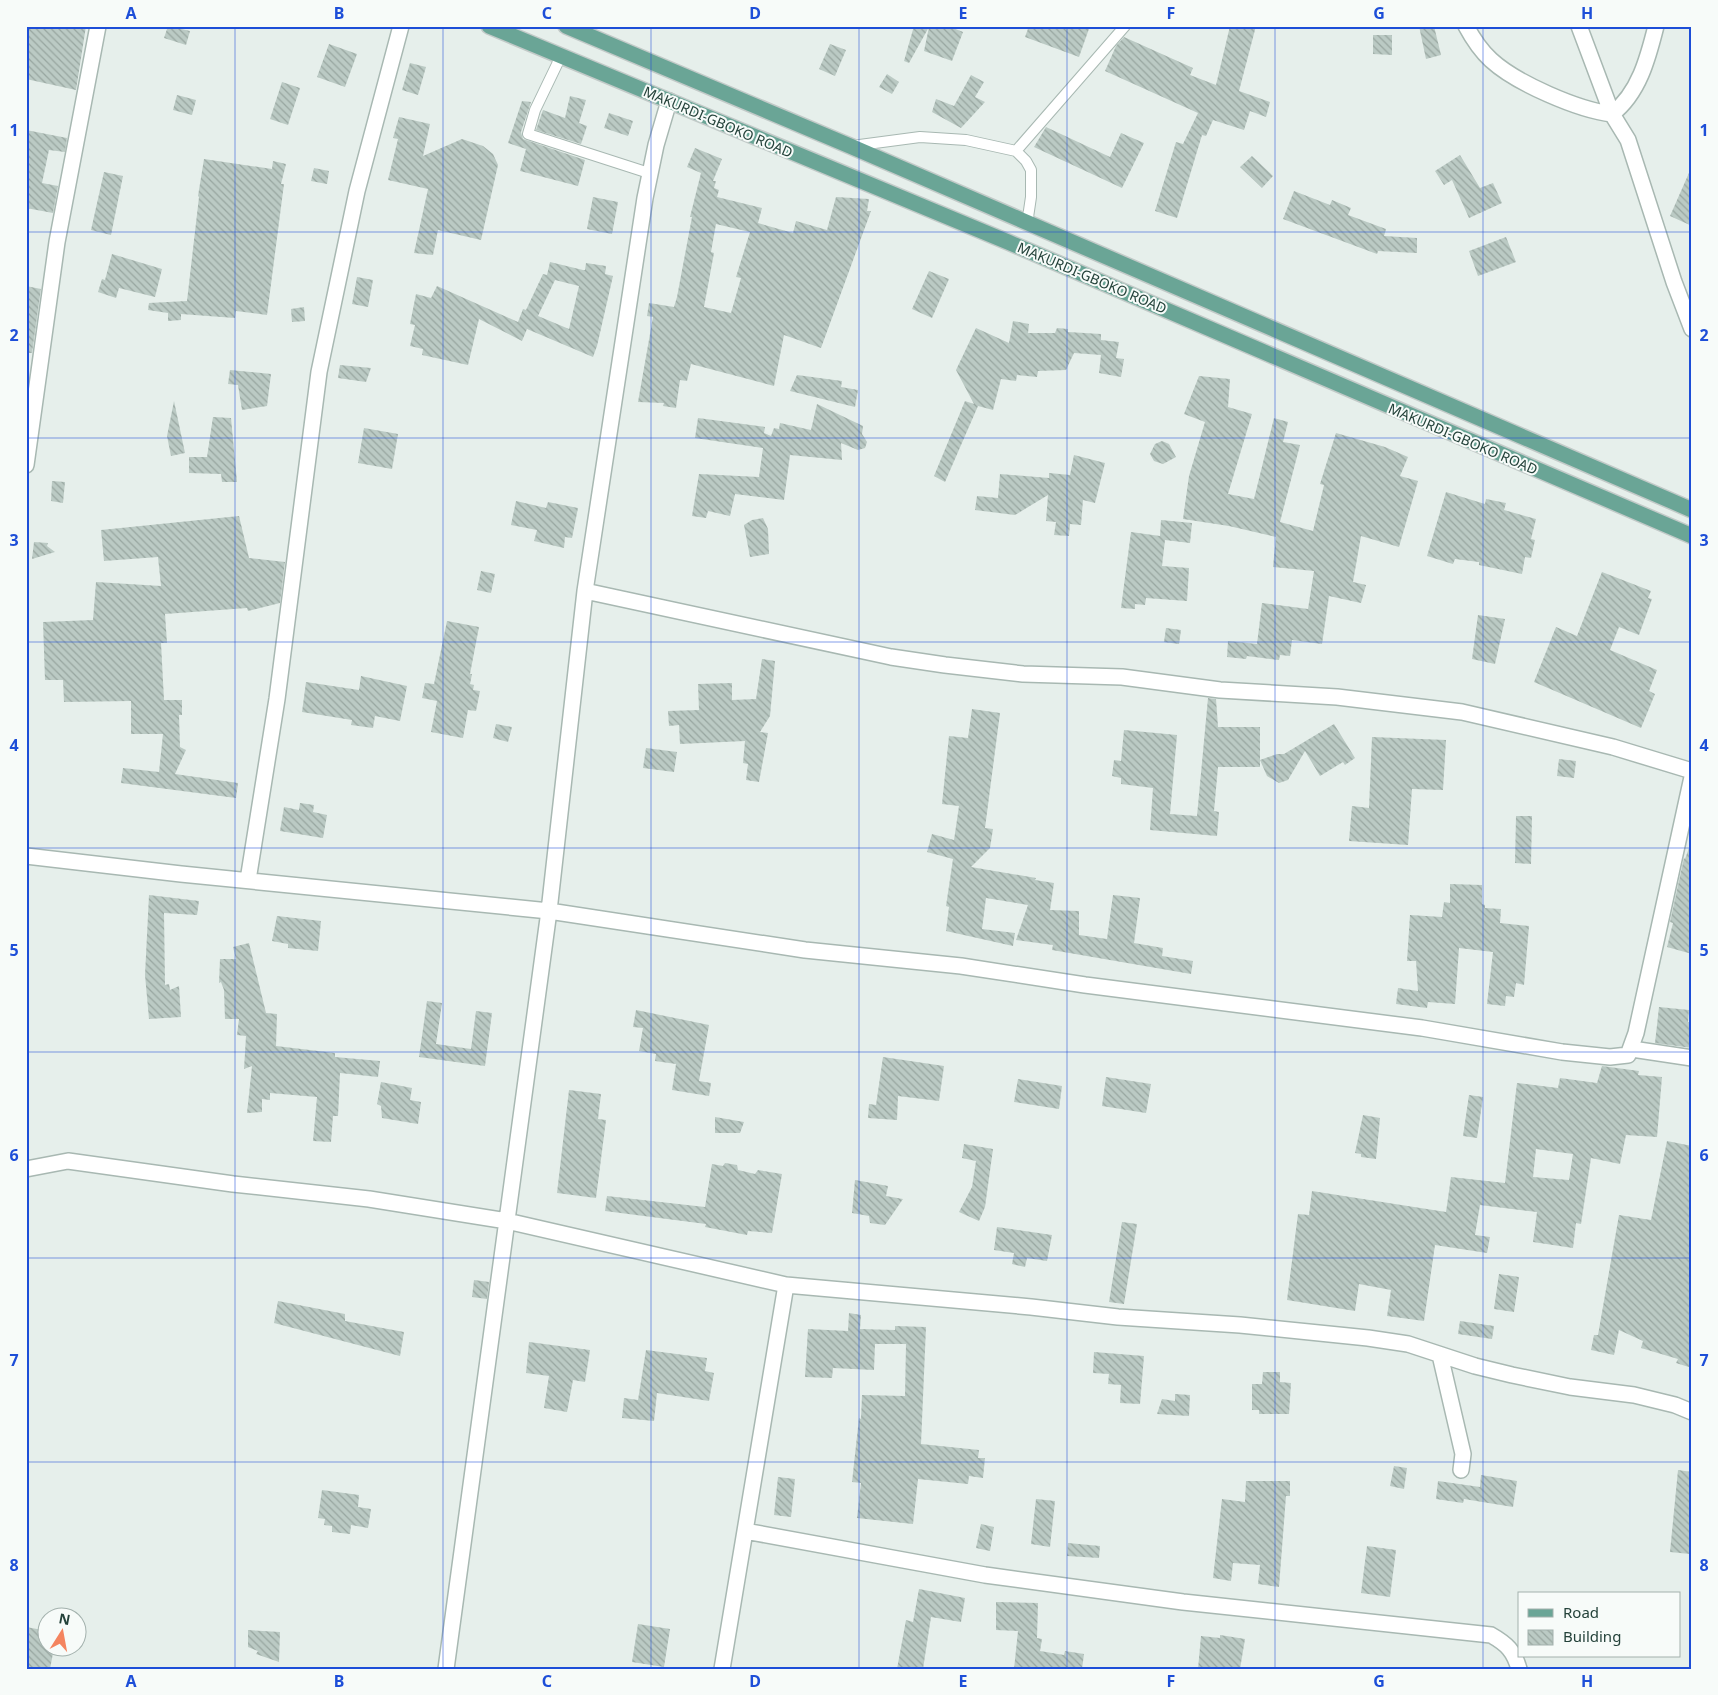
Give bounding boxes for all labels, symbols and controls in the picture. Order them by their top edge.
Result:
text: A [125,2,137,24]
text: B [334,2,344,24]
text: C [542,2,552,24]
text: D [749,2,761,24]
text: E [959,2,968,24]
text: F [1167,2,1175,24]
text: G [1373,2,1385,24]
text: H [1581,2,1593,24]
street label: MAKURDI-GBOKO ROAD [641,81,796,162]
text: 1 [9,119,19,141]
text: 1 [1699,119,1709,141]
street label: MAKURDI-GBOKO ROAD [1015,237,1170,318]
text: 2 [9,324,19,346]
text: 2 [1699,324,1709,346]
street label: MAKURDI-GBOKO ROAD [1386,398,1541,479]
text: 3 [9,529,19,551]
text: 3 [1699,529,1709,551]
text: 4 [9,734,19,756]
text: 4 [1699,734,1709,756]
text: 5 [9,939,19,961]
text: 5 [1699,939,1709,961]
text: 6 [9,1144,19,1166]
text: 6 [1699,1144,1709,1166]
text: 7 [9,1349,19,1371]
text: 7 [1699,1349,1709,1371]
text: 8 [9,1554,19,1576]
text: 8 [1699,1554,1709,1576]
legend [1518,1592,1680,1658]
text: Road [1563,1602,1599,1622]
north arrow [38,1608,88,1658]
text: N [57,1608,72,1629]
text: Building [1563,1626,1621,1646]
text: A [125,1670,137,1692]
text: B [334,1670,344,1692]
text: C [542,1670,552,1692]
text: D [749,1670,761,1692]
text: E [959,1670,968,1692]
text: F [1167,1670,1175,1692]
text: G [1373,1670,1385,1692]
text: H [1581,1670,1593,1692]

